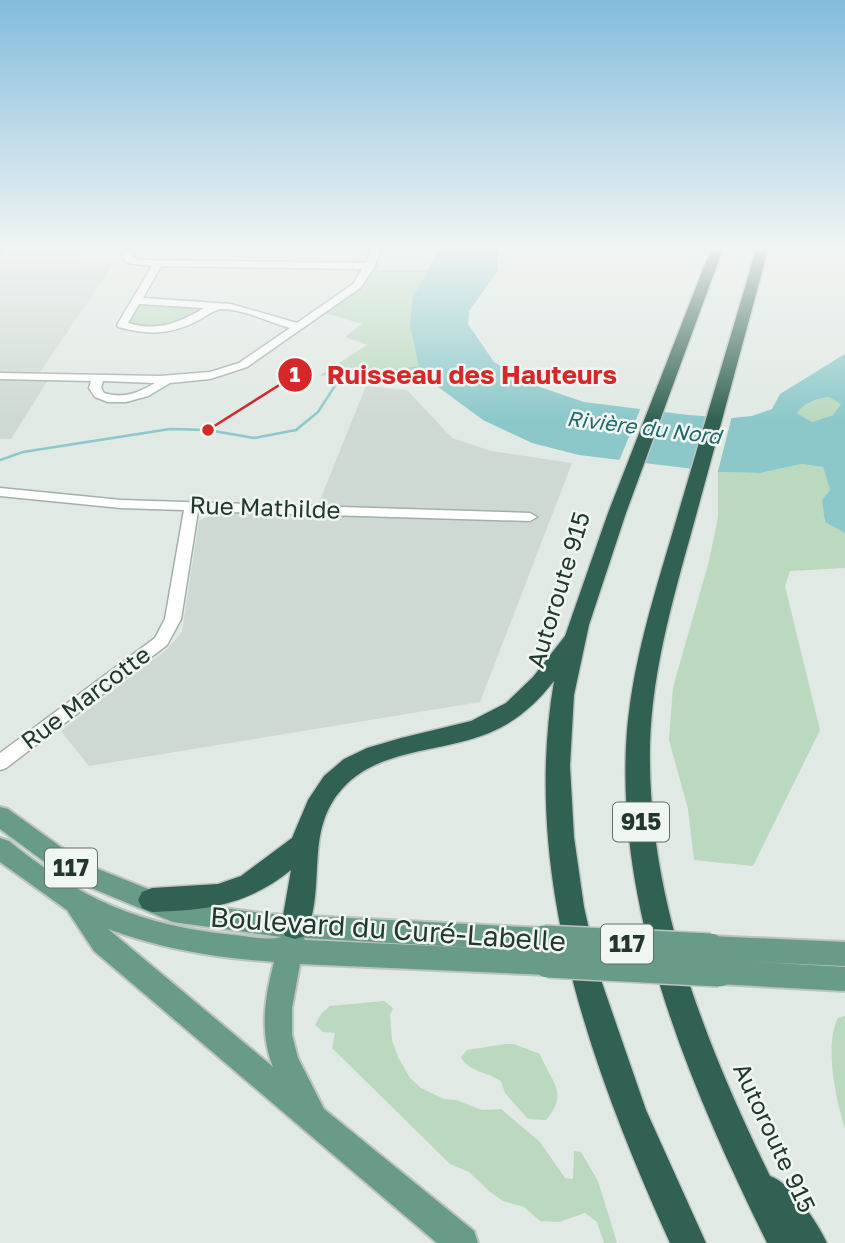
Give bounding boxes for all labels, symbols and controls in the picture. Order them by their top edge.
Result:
callout: Ruisseau des Hauteurs [277,352,631,399]
text: Ruisseau des Hauteurs [327,359,617,390]
text: 1 [290,361,301,387]
water label: Rivière du Nord [566,405,725,450]
street label: Rue Mathilde [189,489,341,524]
street label: Autoroute 915 [520,508,595,671]
street label: Rue Marcotte [15,639,155,755]
road number: 915 [613,802,669,842]
road number: 117 [45,848,97,888]
street label: Boulevard du Curé-Labelle [209,900,567,957]
road number: 117 [601,925,653,964]
street label: Autoroute 915 [728,1058,823,1217]

